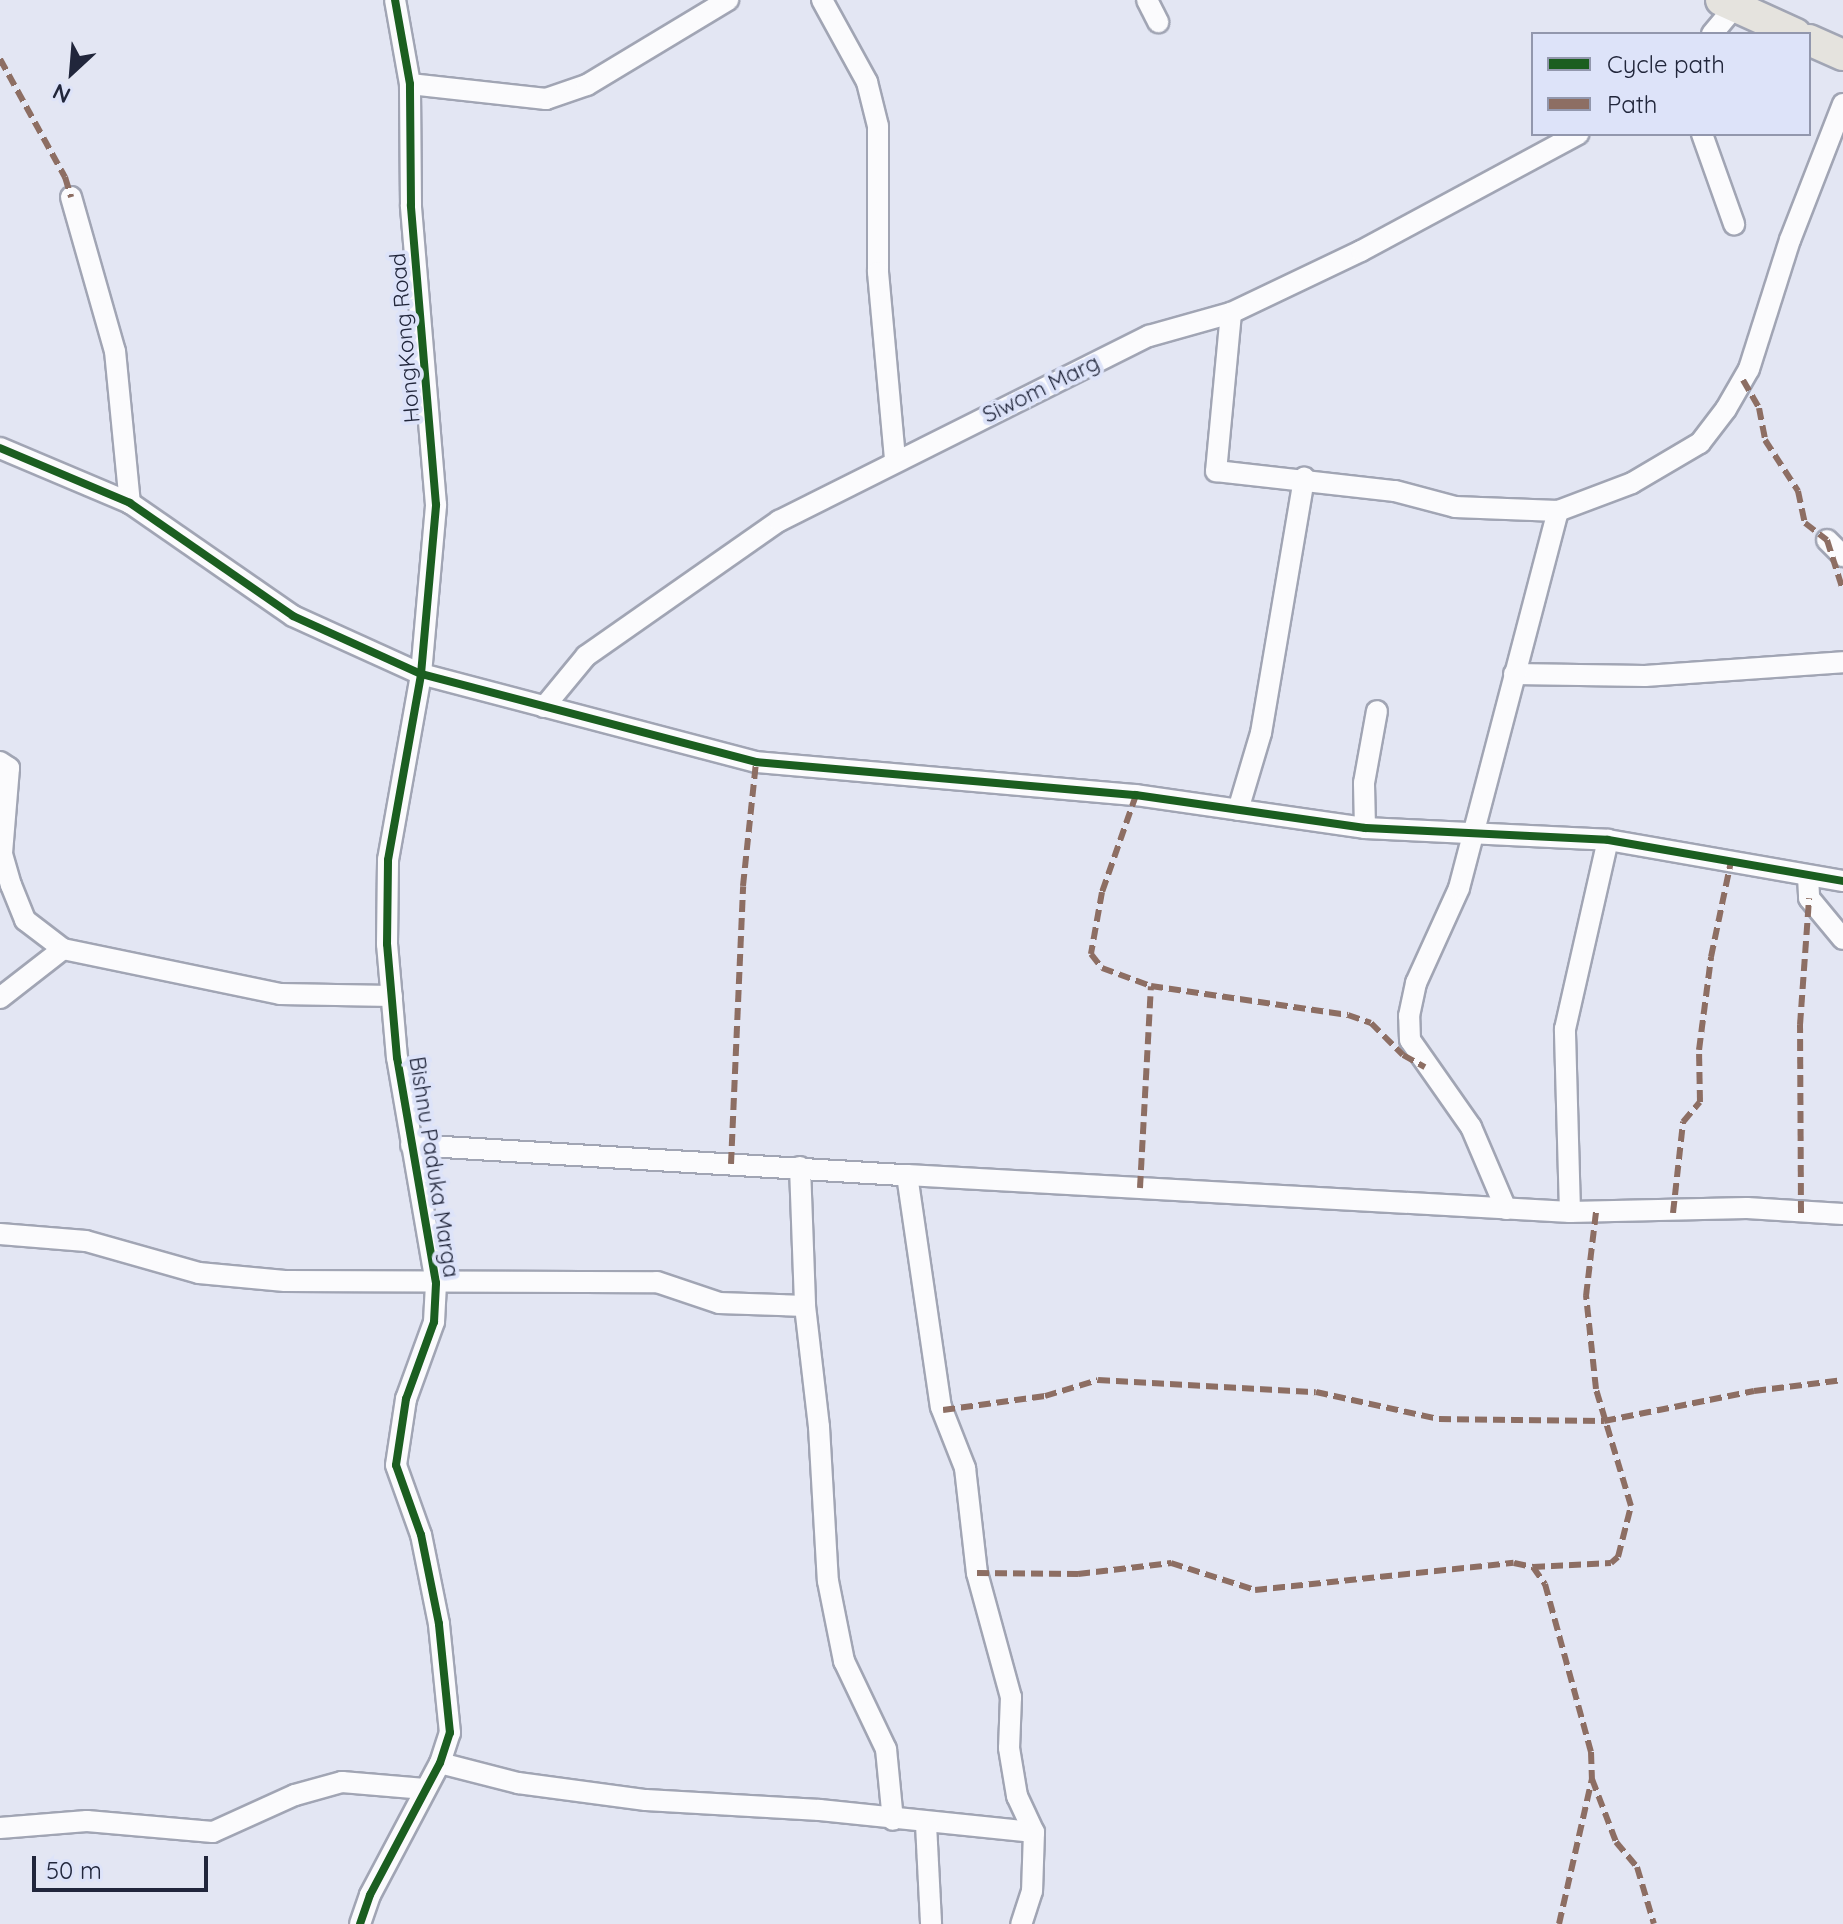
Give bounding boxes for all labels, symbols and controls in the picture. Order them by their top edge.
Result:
north arrow [32,32,112,112]
legend [1531,32,1811,136]
text: Cycle path [1607,49,1725,79]
text: N [48,77,75,110]
text: Path [1607,89,1658,119]
street label: HongKong Road [384,252,426,424]
street label: Siwom Marg [978,349,1104,429]
street label: Bishnu Paduka Marga [404,1055,464,1279]
scale bar [36,1840,212,1890]
text: 50 m [46,1855,102,1885]

